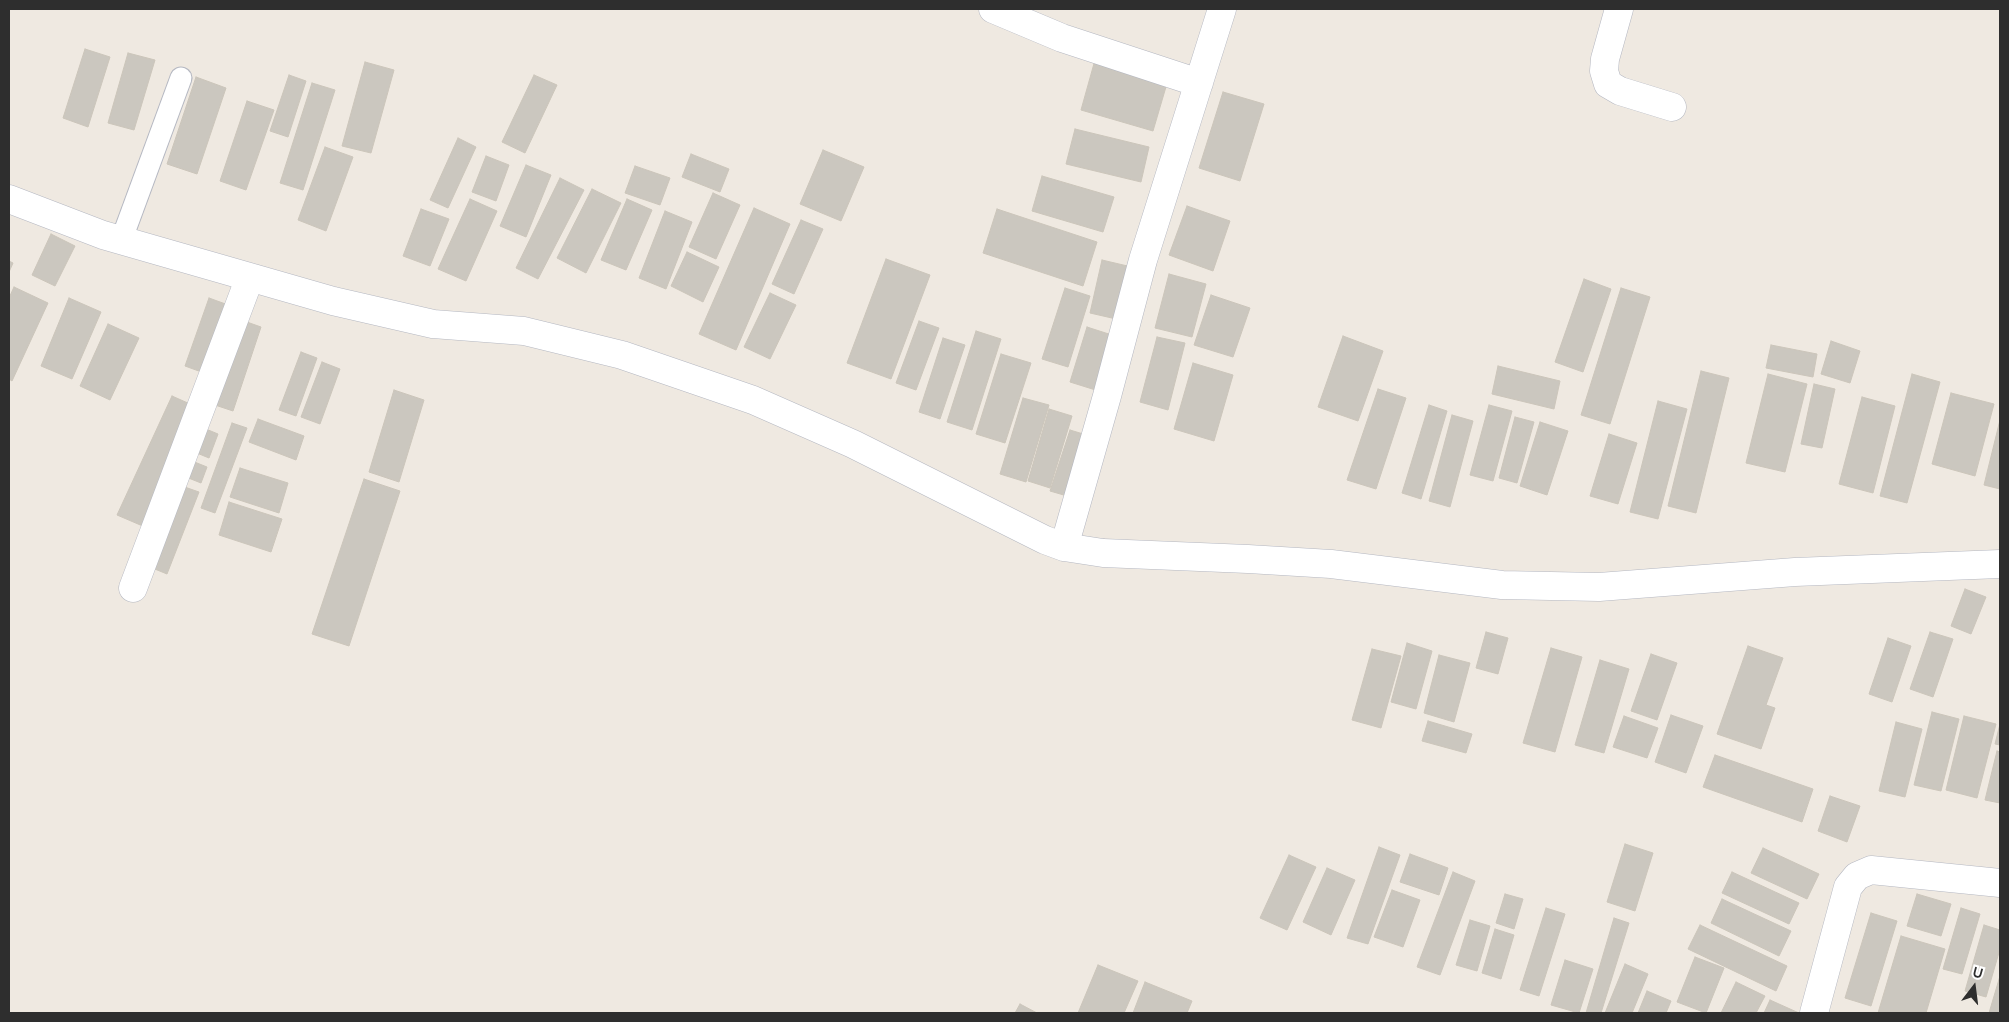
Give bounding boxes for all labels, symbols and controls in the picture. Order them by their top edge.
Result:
north arrow [1949,962,1999,1012]
text: U [1971,963,1985,983]

